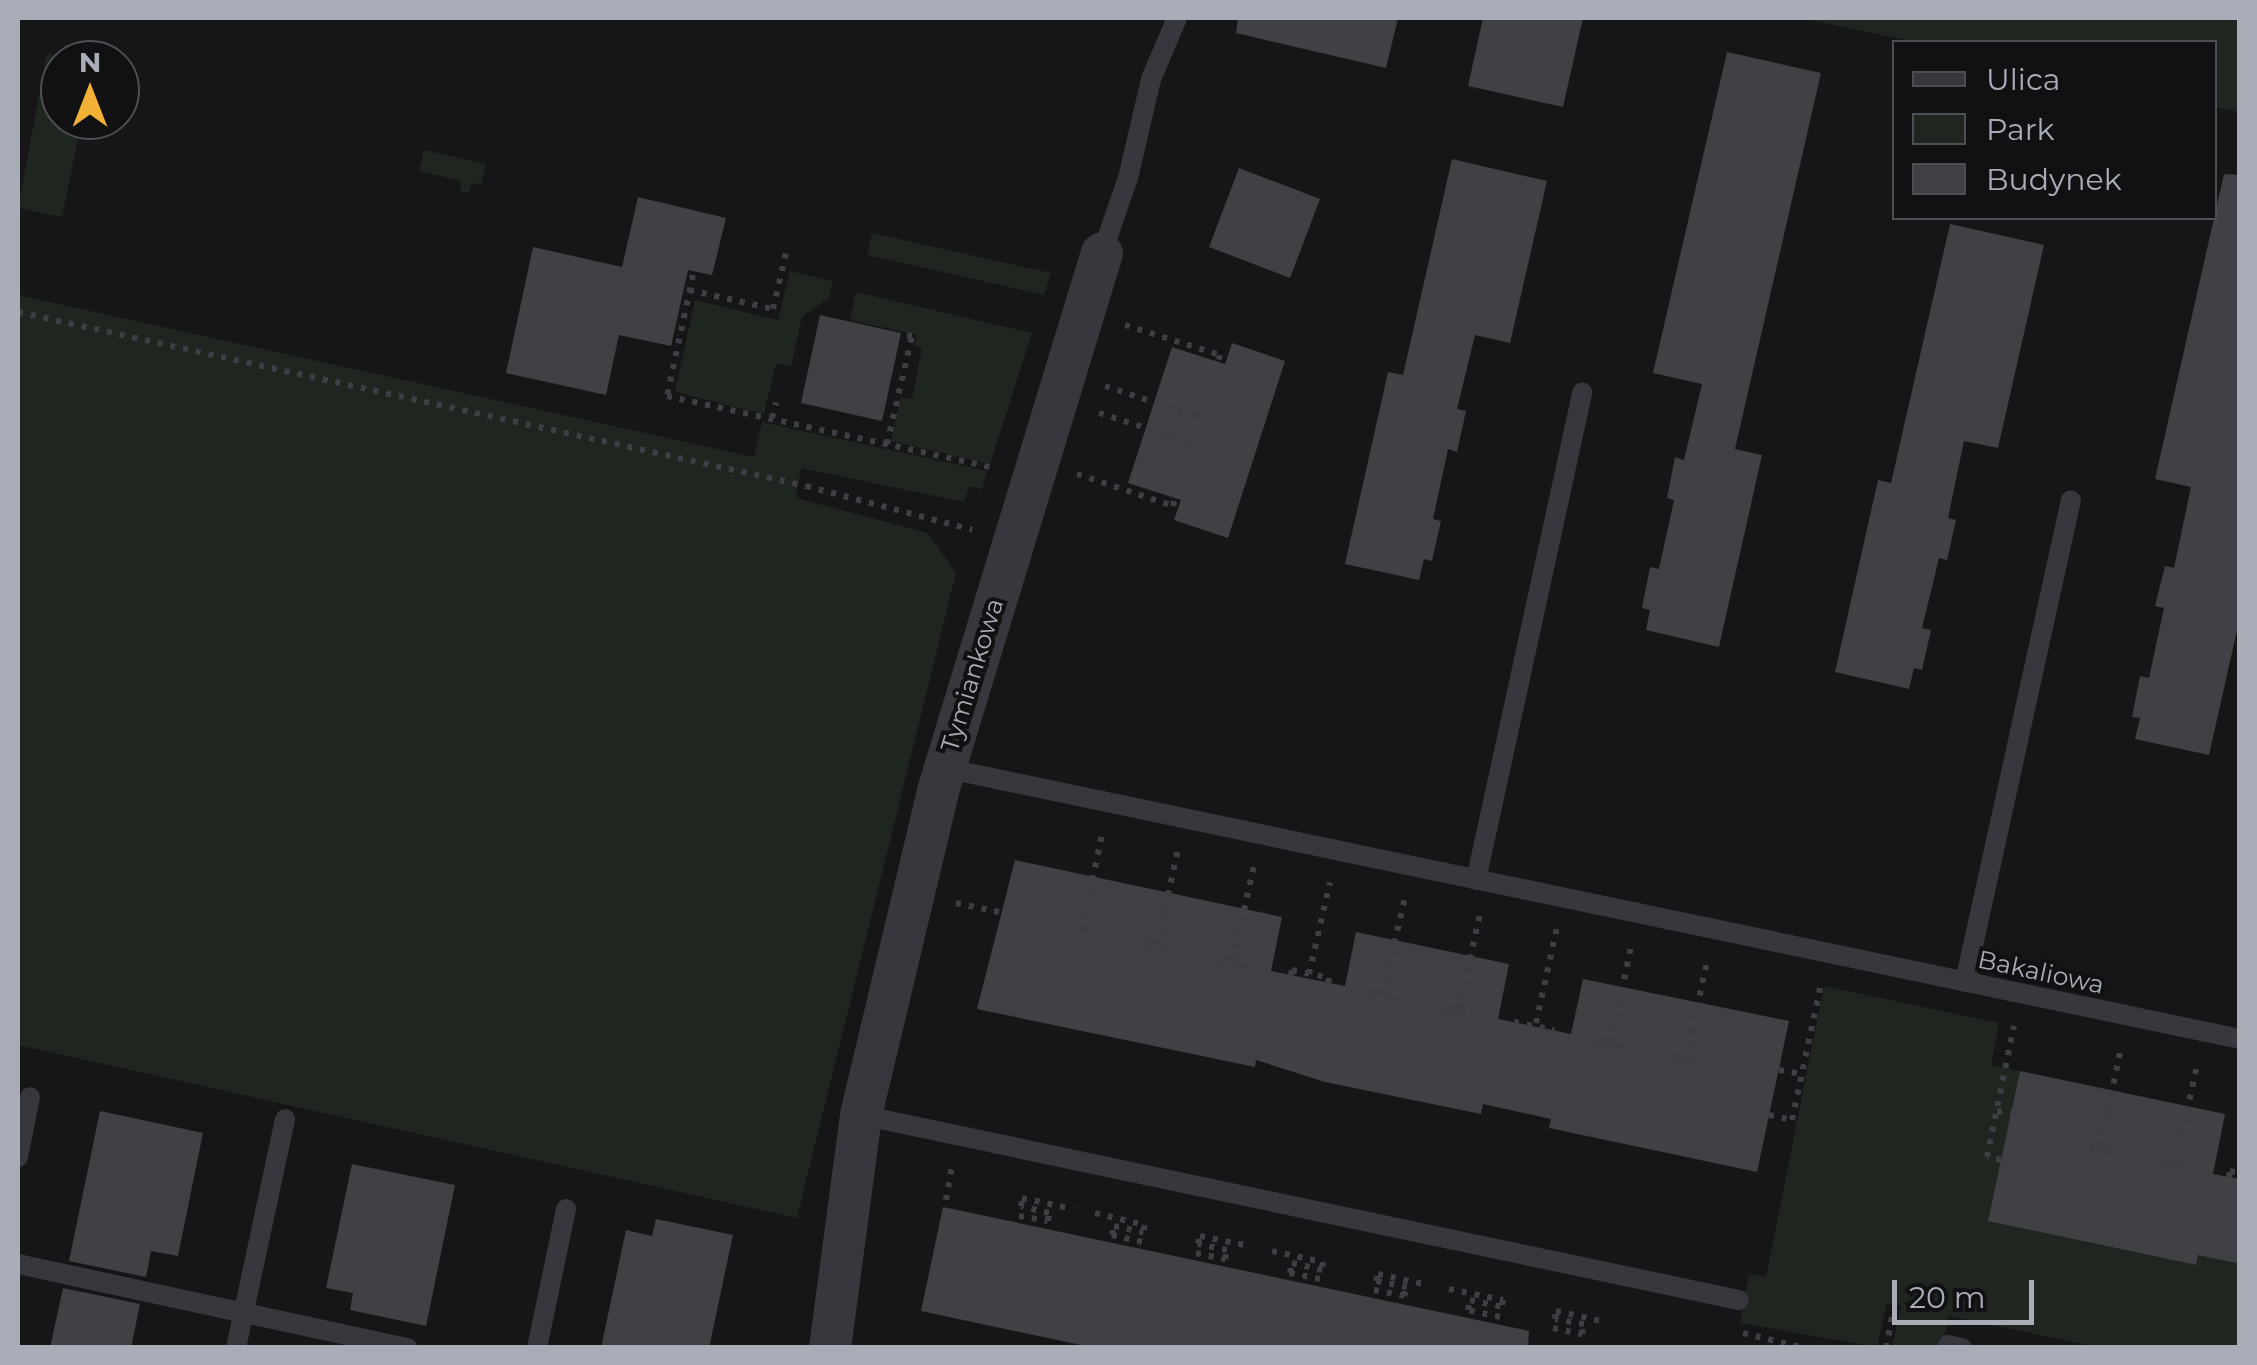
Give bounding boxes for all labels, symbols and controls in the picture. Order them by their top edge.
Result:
north arrow [40,40,140,140]
legend [1892,40,2217,220]
text: N [79,45,101,79]
text: Ulica [1986,61,2061,98]
text: Park [1986,111,2055,148]
text: Budynek [1986,161,2122,198]
street label: Tymiankowa [934,595,1010,755]
street label: Bakaliowa [1975,944,2107,1000]
scale bar [1897,1260,2040,1322]
text: 20 m [1909,1279,1986,1316]

